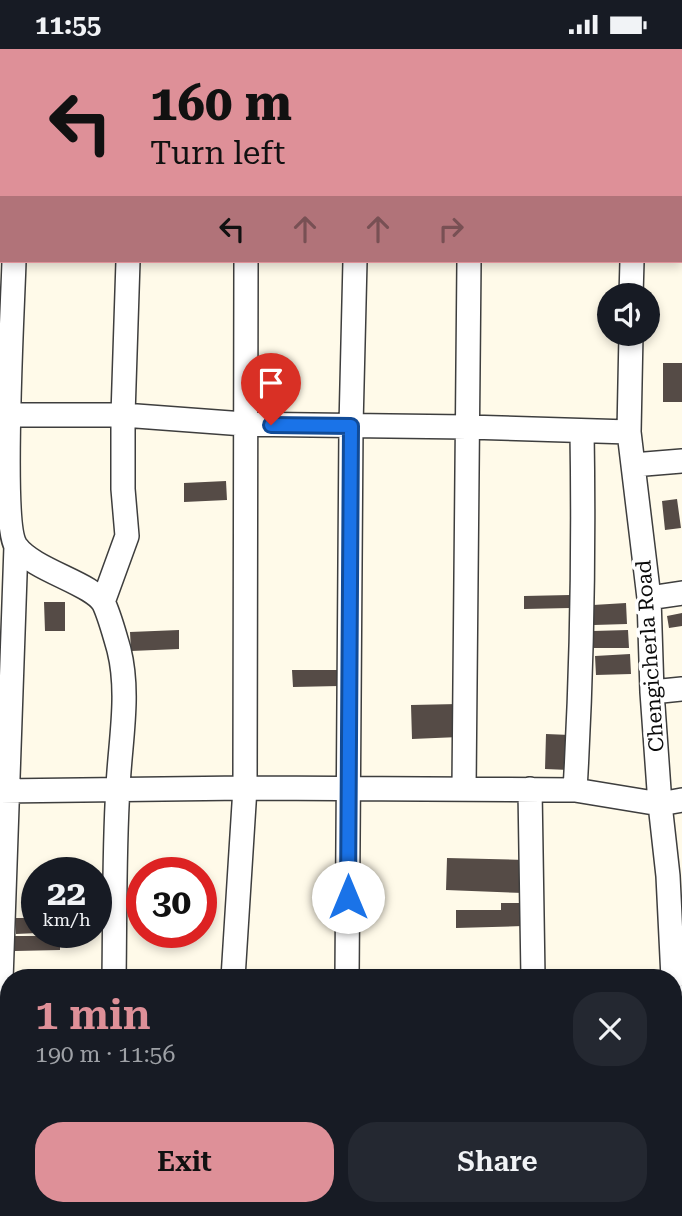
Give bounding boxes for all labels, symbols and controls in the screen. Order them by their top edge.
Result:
text: 11:55 [35,10,101,40]
text: 160 m [150,75,292,132]
icon: left [35,77,126,168]
text: Turn left [150,134,285,172]
icon: left [213,210,251,248]
icon: ahead [286,210,324,248]
icon: ahead [359,210,397,248]
icon: right [432,210,470,248]
map controls [597,283,660,346]
button: sound [597,283,660,346]
pin [241,353,301,425]
icon: arrive [252,364,290,402]
street label: Chengicherla Road [631,559,669,753]
speed limit sign: 30 [126,857,217,948]
position arrow [311,860,385,934]
text: 22 [47,873,86,914]
text: km/h [42,909,91,930]
text: 1 min [35,990,151,1039]
button: close [573,992,647,1066]
text: 190 m · 11:56 [35,1041,175,1068]
button: Exit [35,1122,334,1202]
button: Share [348,1122,647,1202]

